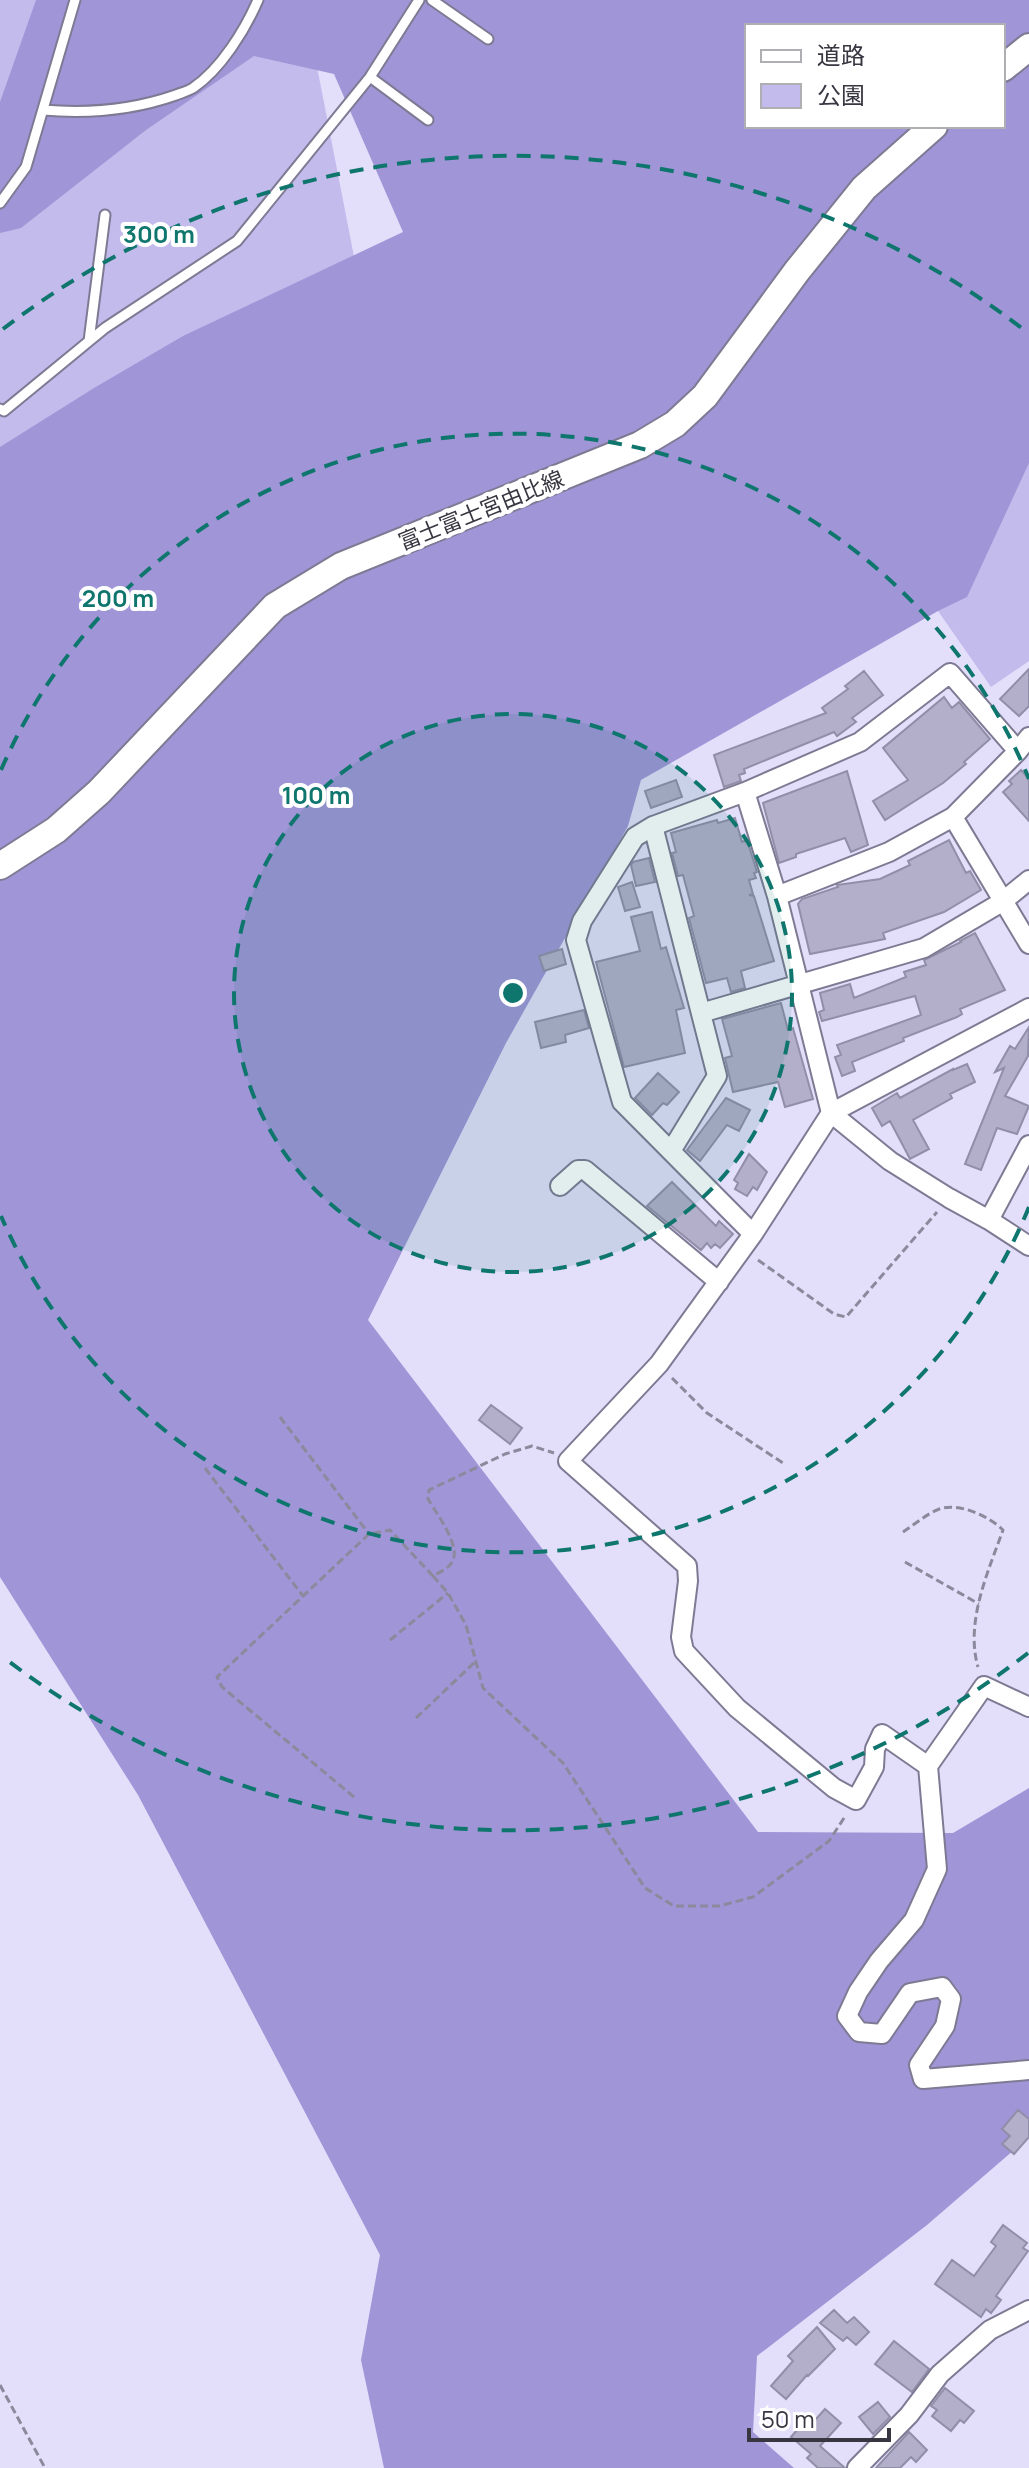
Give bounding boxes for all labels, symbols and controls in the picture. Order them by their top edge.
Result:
legend [745,24,1005,128]
text: 道路 [817,38,865,71]
text: 公園 [817,78,865,111]
text: 300 m [123,217,195,250]
street label: 富士富士宮由比線 [394,463,568,557]
text: 200 m [82,581,154,614]
text: 100 m [282,778,350,811]
centre of rings [499,979,527,1007]
scale bar [749,2392,889,2442]
text: 50 m [761,2402,815,2435]

